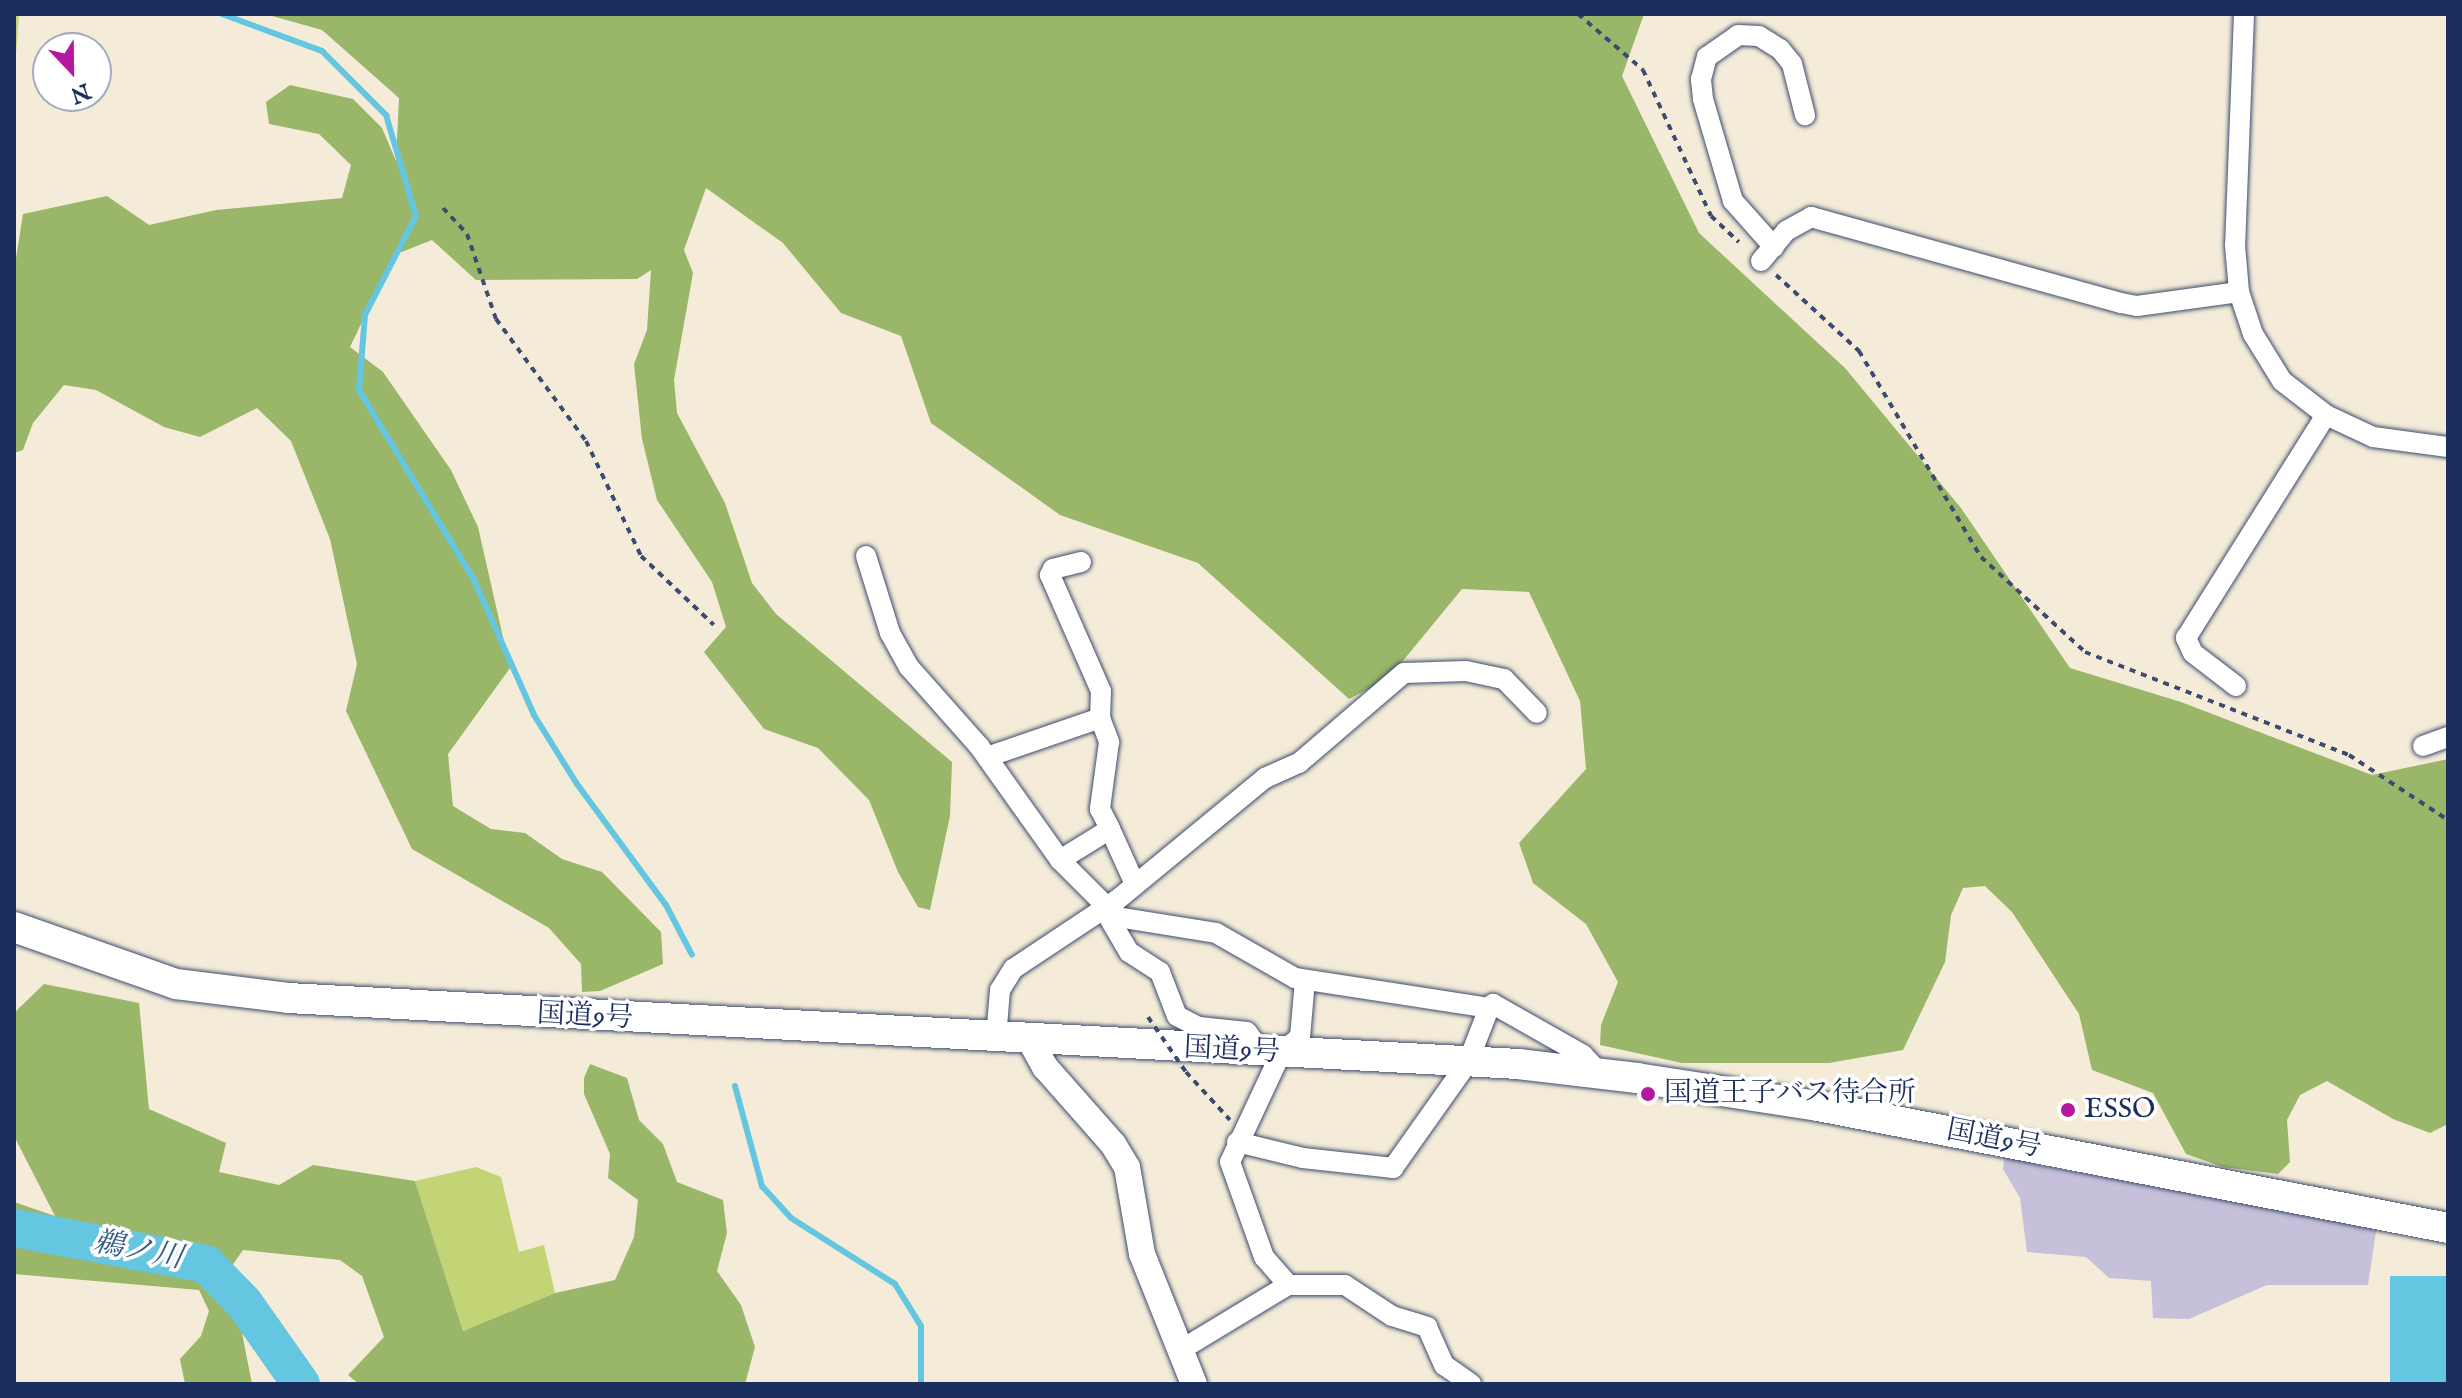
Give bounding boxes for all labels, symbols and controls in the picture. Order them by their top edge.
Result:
north arrow [32,32,112,112]
text: N [66,76,94,109]
street label: 国道9号 [536,998,634,1036]
street label: 国道9号 [1183,1032,1281,1070]
place label: 国道王子バス待合所 [1664,1077,1916,1111]
marker: 国道王子バス待合所 [1639,1085,1657,1103]
place label: ESSO [2084,1093,2155,1127]
marker: ESSO [2059,1101,2077,1119]
street label: 国道9号 [1944,1114,2044,1166]
water label: 鵜ノ川 [90,1225,186,1277]

